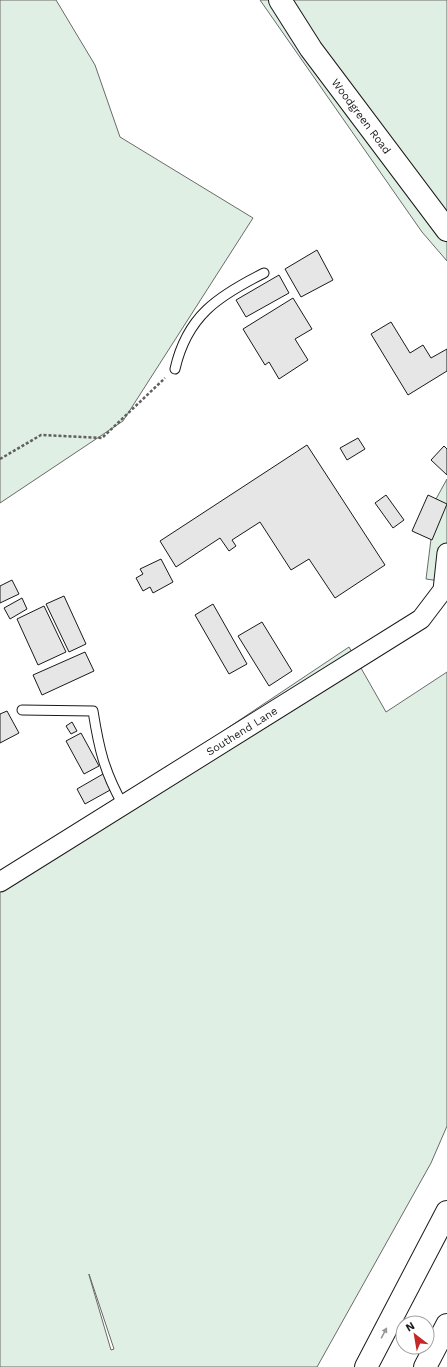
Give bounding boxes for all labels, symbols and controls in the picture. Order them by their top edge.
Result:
street label: Woodgreen Road [329,76,394,157]
street label: Southend Lane [204,704,280,759]
north arrow [395,1315,435,1355]
text: N [403,1319,417,1335]
one-way arrow [381,1327,388,1338]

